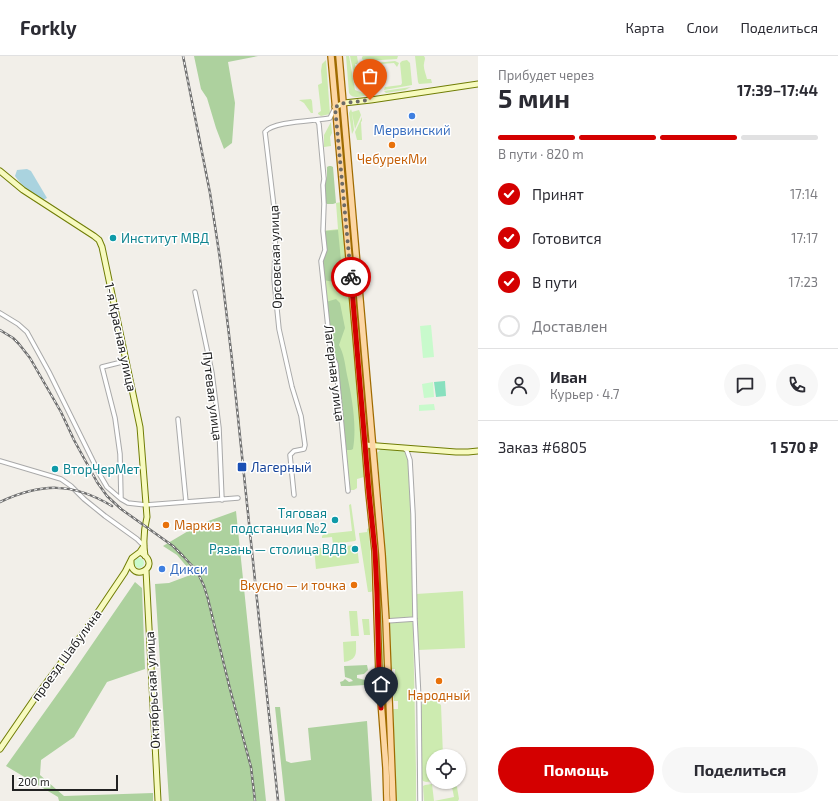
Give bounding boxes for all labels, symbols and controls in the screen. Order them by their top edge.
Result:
text: Forkly [20,16,77,39]
text: Карта [625,19,664,36]
text: Слои [686,19,718,36]
text: Поделиться [740,19,818,36]
pin [353,59,387,100]
icon: bag [359,65,381,87]
text: Прибудет через [498,67,594,83]
text: 17:39–17:44 [737,81,818,99]
text: 5 мин [498,82,570,113]
marker: Мервинский [407,111,417,121]
place label: Мервинский [373,122,451,138]
marker: ЧебурекМи [387,140,397,150]
text: В пути · 820 m [498,146,584,162]
place label: ЧебурекМи [357,151,427,167]
icon: check [498,183,520,205]
text: Принят [532,185,584,203]
text: 17:14 [790,186,818,202]
street label: Орсовская улица [265,205,285,309]
icon: check [498,227,520,249]
text: Готовится [532,229,602,247]
place label: Институт МВД [121,230,209,246]
text: 17:17 [791,230,818,246]
marker: Институт МВД [108,233,118,243]
courier [331,257,371,297]
icon: bike [340,266,362,288]
icon: check [498,271,520,293]
text: В пути [532,273,577,291]
text: 17:23 [789,274,818,290]
street label: 1-я Красная улица [102,281,140,393]
text: Доставлен [532,317,608,335]
street label: Лагерная улица [321,324,349,422]
street label: Путевая улица [200,351,226,441]
button: person [498,364,540,406]
button: chat [724,364,766,406]
button: phone [776,364,818,406]
text: Иван [550,368,587,386]
text: Курьер · 4.7 [550,386,619,402]
text: Заказ #6805 [498,438,587,456]
text: 1 570 ₽ [771,438,818,456]
place label: Лагерный [251,459,312,475]
place label: ВторЧерМет [63,461,140,477]
marker: Лагерный [236,461,248,473]
marker: ВторЧерМет [50,464,60,474]
place label: Тяговая подстанция №2 [231,505,327,536]
marker: Тяговая подстанция №2 [330,515,340,525]
place label: Маркиз [174,517,221,533]
marker: Маркиз [161,520,171,530]
place label: Рязань — столица ВДВ [209,541,347,557]
marker: Рязань — столица ВДВ [350,544,360,554]
place label: Дикси [170,561,208,577]
marker: Дикси [157,564,167,574]
place label: Вкусно — и точка [240,577,346,593]
marker: Вкусно — и точка [349,580,359,590]
street label: проезд Шабулина [27,606,105,704]
street label: Октябрьская улица [141,631,163,749]
pin [364,667,398,708]
icon: home [370,673,392,695]
marker: Народный [434,676,444,686]
place label: Народный [408,687,470,703]
button: Помощь [498,747,654,793]
button: Поделиться [662,747,818,793]
map controls [426,749,466,789]
button: locate [426,749,466,789]
scale bar [12,773,118,792]
text: 200 m [18,775,50,788]

